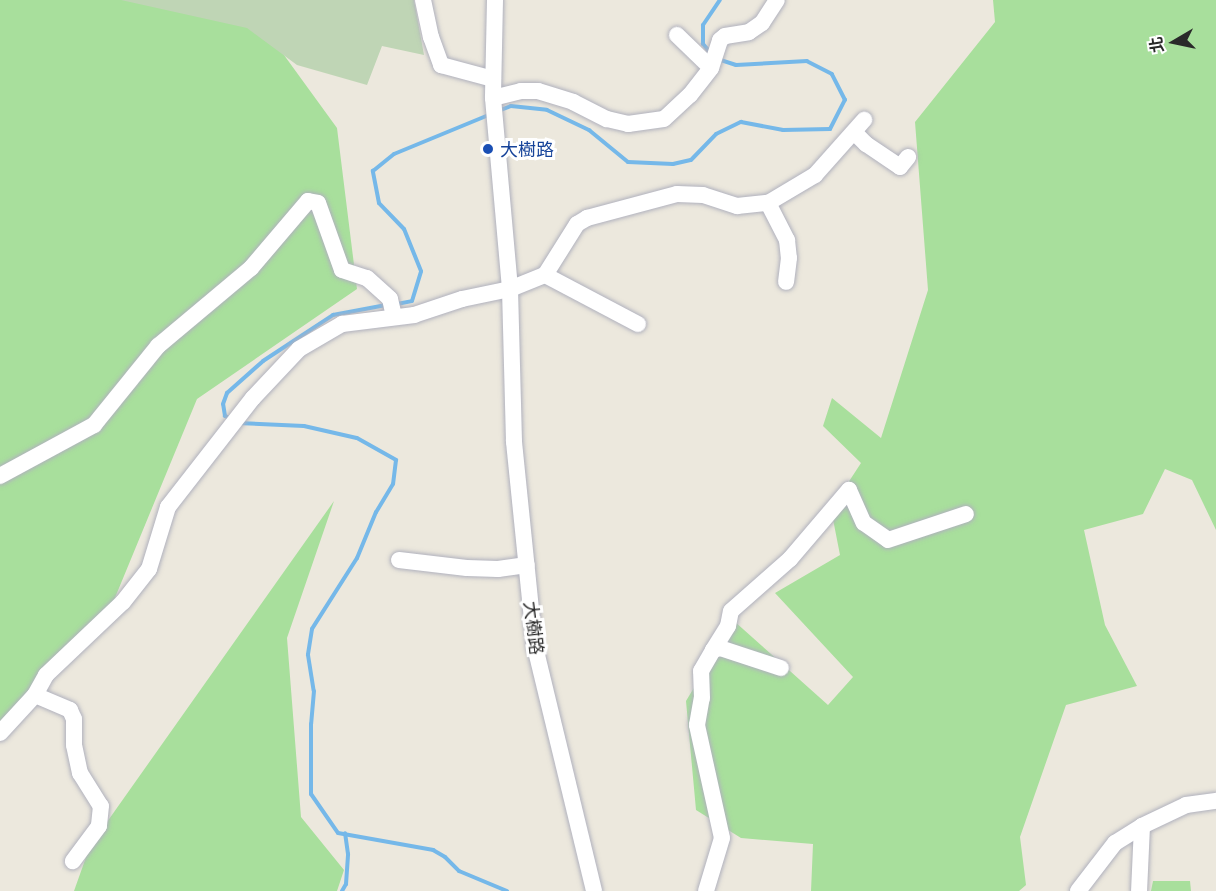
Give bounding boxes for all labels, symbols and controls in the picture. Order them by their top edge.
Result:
north arrow [1144,12,1204,72]
text: 北 [1144,35,1168,54]
place label: 大樹路 [500,138,554,160]
marker: 大樹路 [481,142,495,156]
street label: 大樹路 [520,600,548,656]

